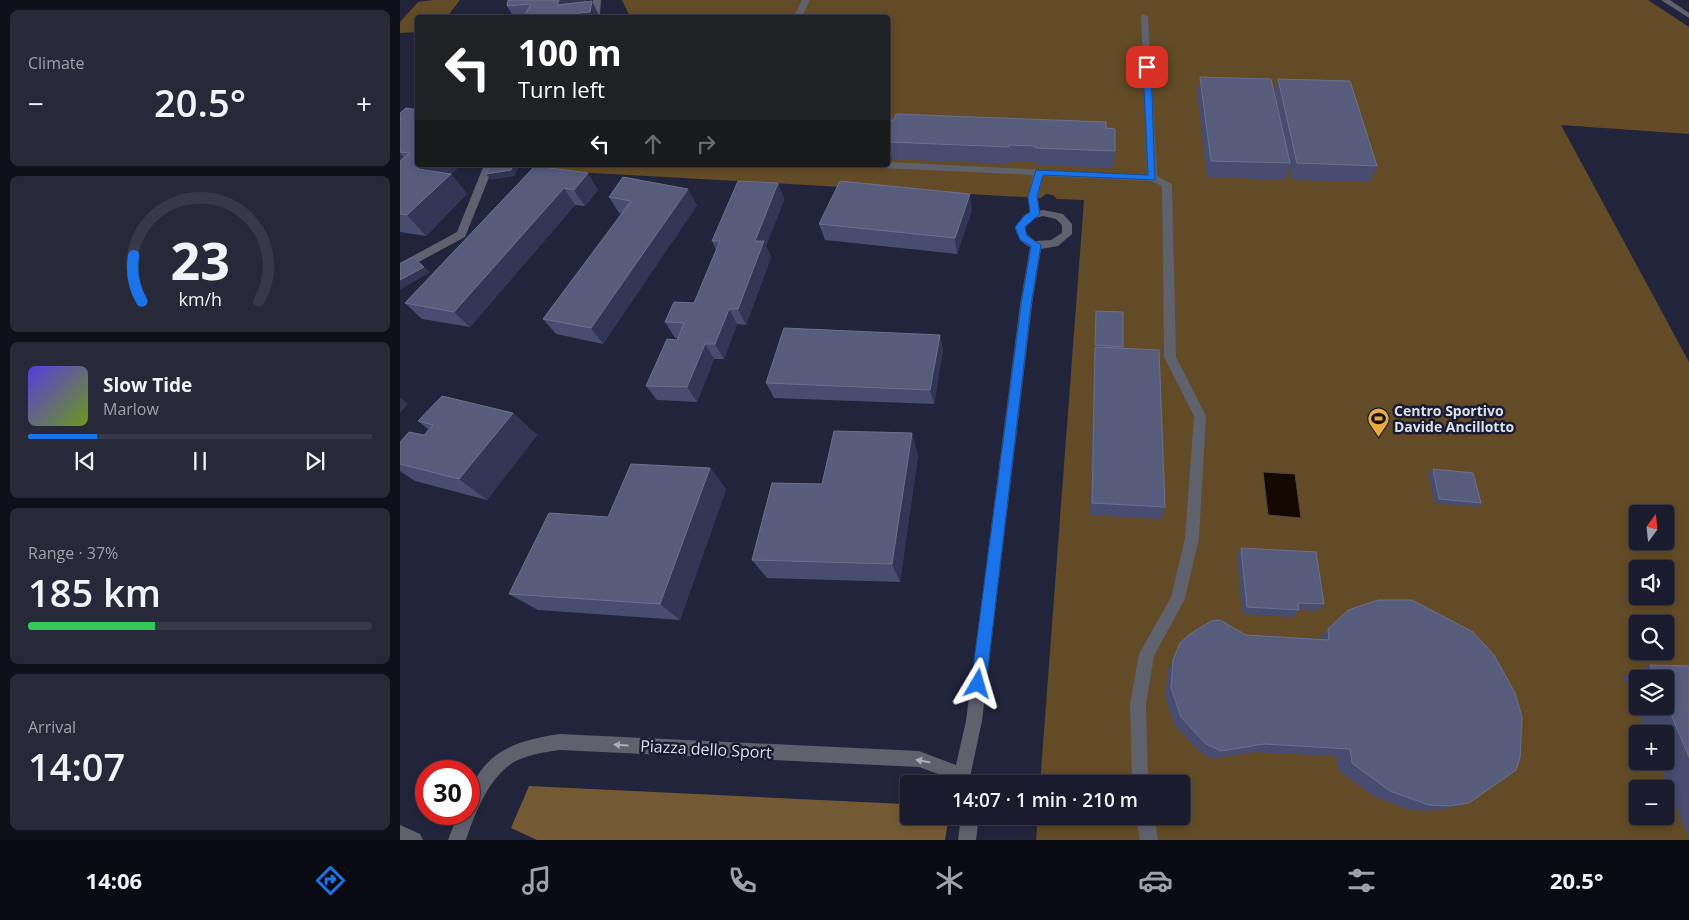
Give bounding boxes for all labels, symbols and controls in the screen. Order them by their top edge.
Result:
text: 100 m [518,29,622,76]
icon: left [435,35,500,100]
pin [1126,46,1168,88]
text: Climate [28,52,85,74]
icon: arrive [1133,53,1161,81]
text: Turn left [518,74,605,104]
text: 20.5° [154,76,246,128]
text: − [28,84,44,122]
text: + [356,84,372,122]
icon: left [586,130,614,158]
icon: ahead [639,130,667,158]
icon: right [692,130,720,158]
text: 23 [170,224,230,295]
text: km/h [178,287,222,311]
text: Slow Tide [103,372,192,398]
text: Marlow [103,398,159,420]
place label: Centro Sportivo Davide Ancillotto [1394,401,1515,436]
sports icon: Centro Sportivo Davide Ancillotto [1366,407,1390,438]
icon: previous [71,447,99,475]
icon: pause [186,447,214,475]
icon: next [301,447,329,475]
north arrow [1629,505,1674,550]
map controls [1629,505,1674,825]
text: Range · 37% [28,542,118,564]
button: sound [1629,560,1674,605]
text: 185 km [28,566,161,618]
button: search [1629,615,1674,660]
position arrow [951,657,1003,709]
button: layers [1629,670,1674,715]
text: Arrival [28,716,76,738]
button: + [1629,725,1674,770]
street label: Piazza dello Sport [640,735,773,763]
text: 14:07 [28,740,125,792]
one-way arrow [613,741,629,749]
one-way arrow [915,756,931,764]
speed limit sign: 30 [415,760,480,825]
button: − [1629,780,1674,825]
text: 14:07 · 1 min · 210 m [952,787,1138,813]
icon: directions [313,863,348,898]
icon: music [519,863,554,898]
icon: phone [725,863,760,898]
icon: climate [932,863,967,898]
icon: car [1138,863,1173,898]
icon: filters [1344,863,1379,898]
text: 14:06 [86,865,142,895]
text: 20.5° [1550,865,1603,895]

